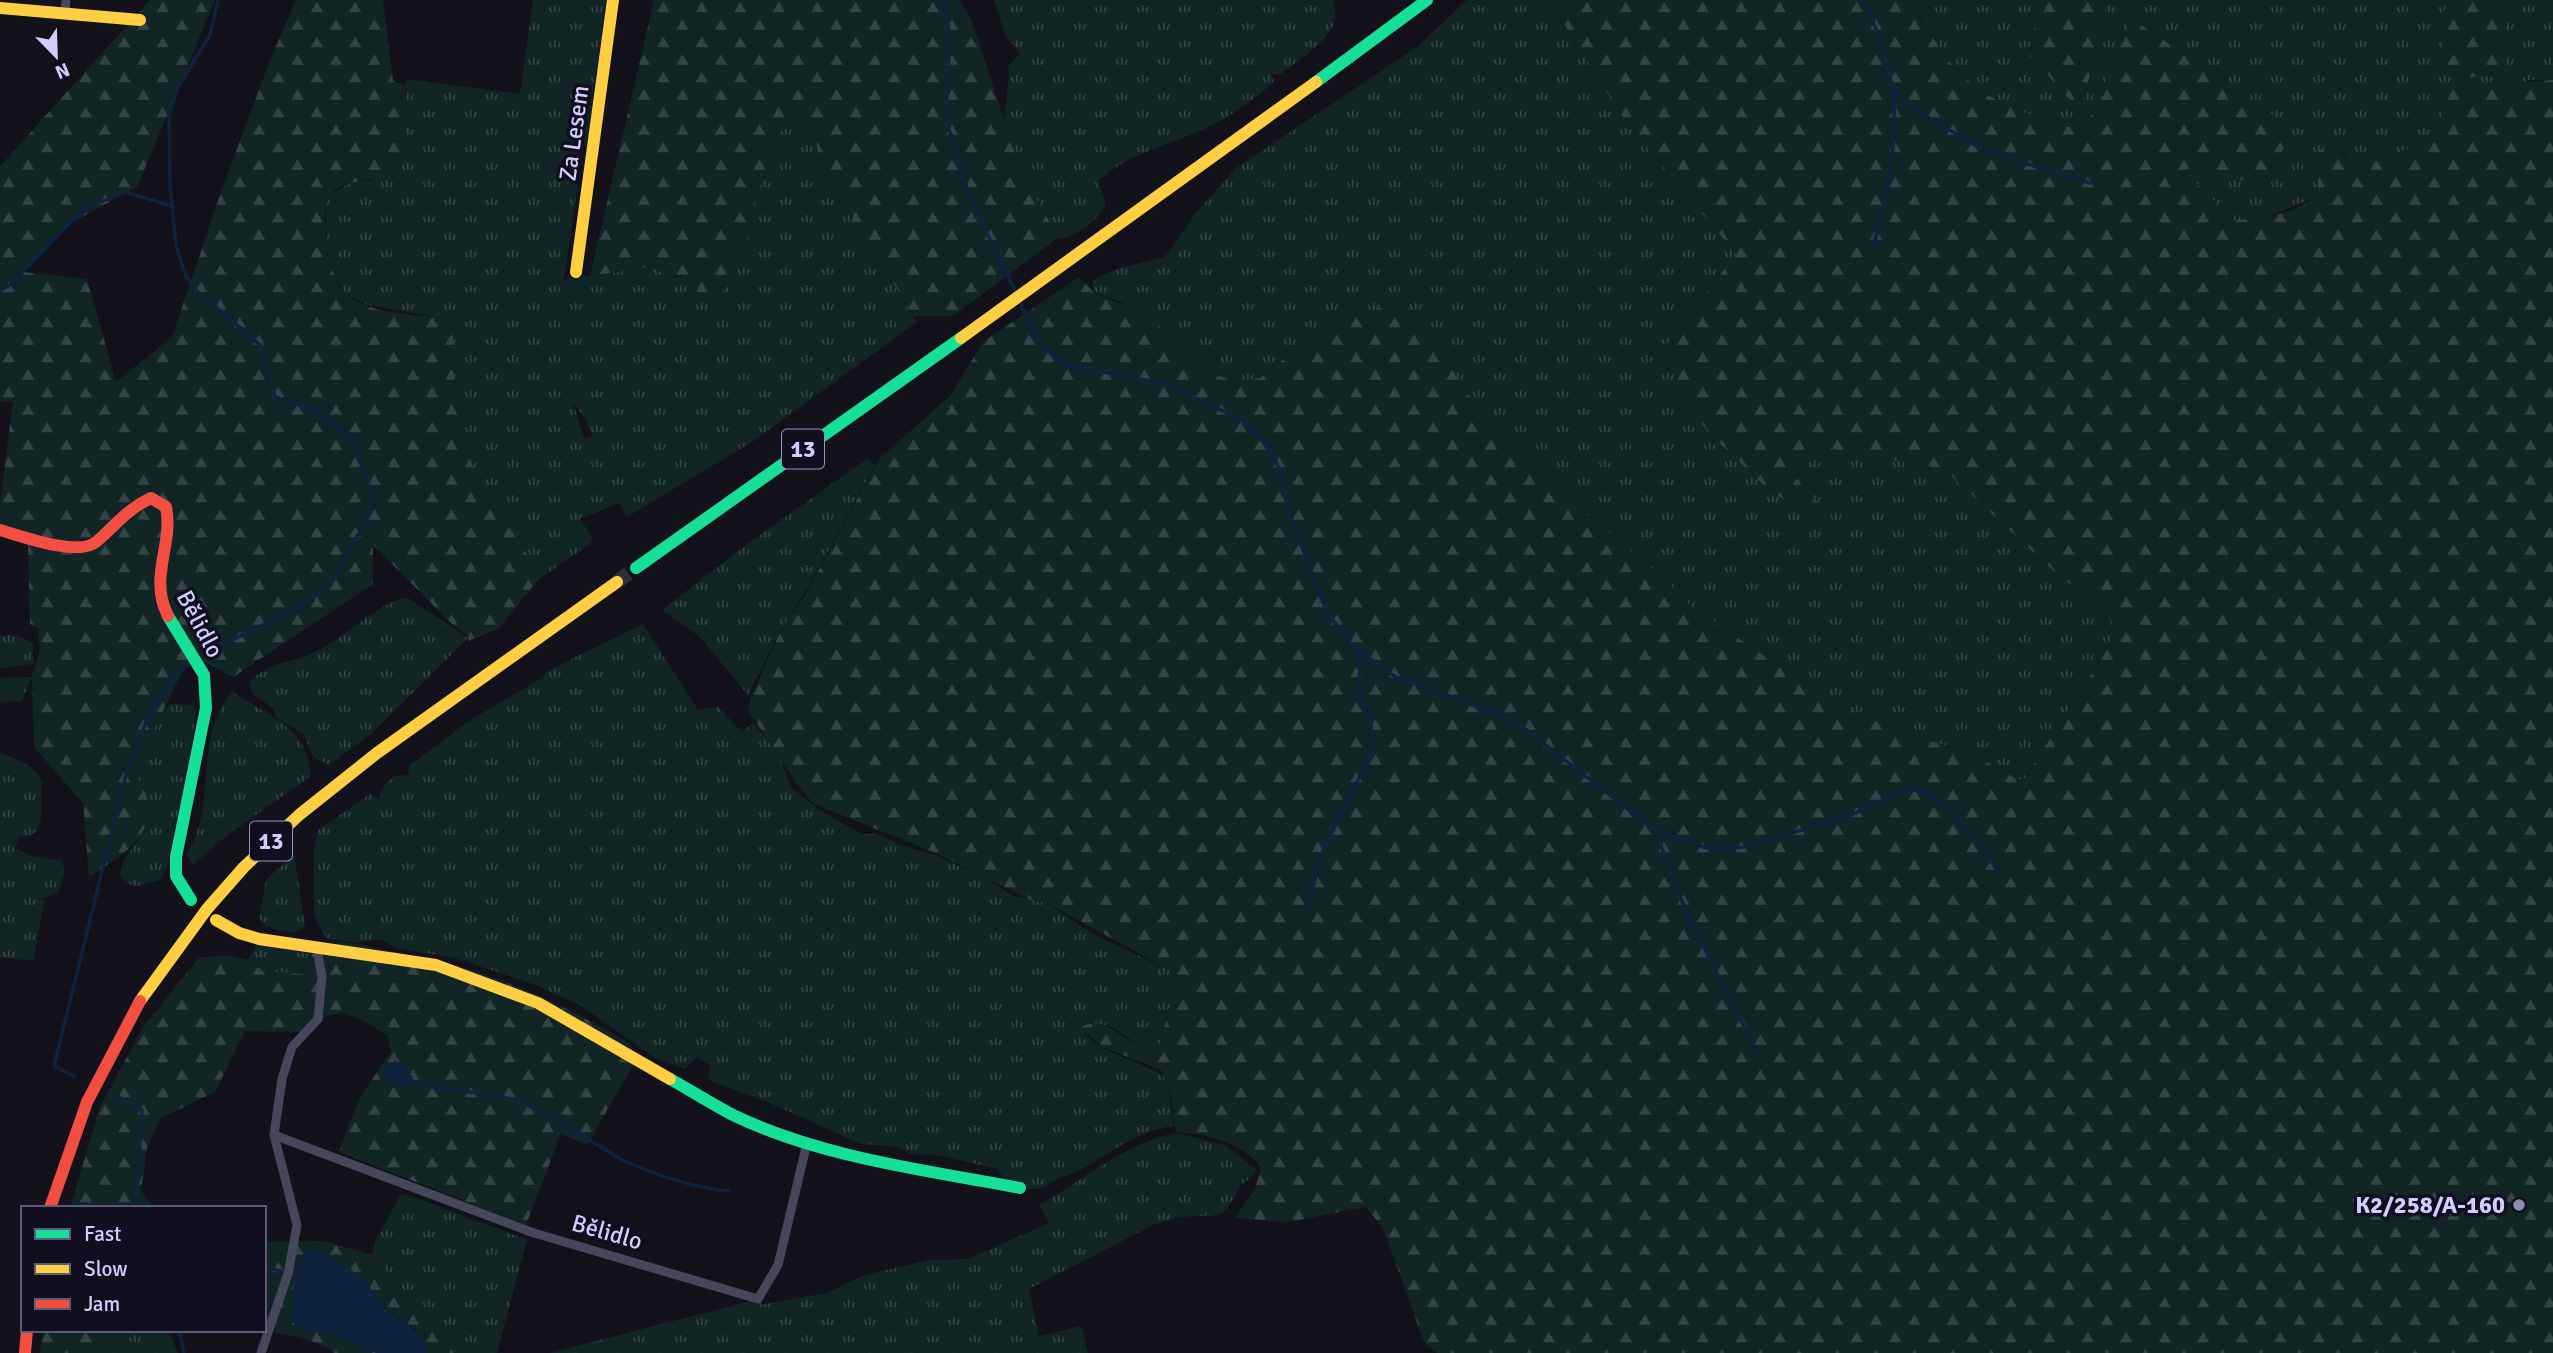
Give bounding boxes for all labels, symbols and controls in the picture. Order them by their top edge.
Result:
north arrow [21,21,91,91]
text: N [51,57,73,84]
street label: Za Lesem [552,83,596,183]
road number: 13 [782,430,824,468]
street label: Bělidlo [170,585,230,663]
road number: 13 [250,821,292,860]
place label: K2/258/A-160 [2355,1190,2505,1220]
marker: K2/258/A-160 [2511,1197,2527,1213]
legend [21,1206,266,1332]
street label: Bělidlo [568,1208,646,1256]
text: Fast [84,1221,121,1247]
text: Slow [84,1256,128,1282]
text: Jam [84,1291,120,1317]

